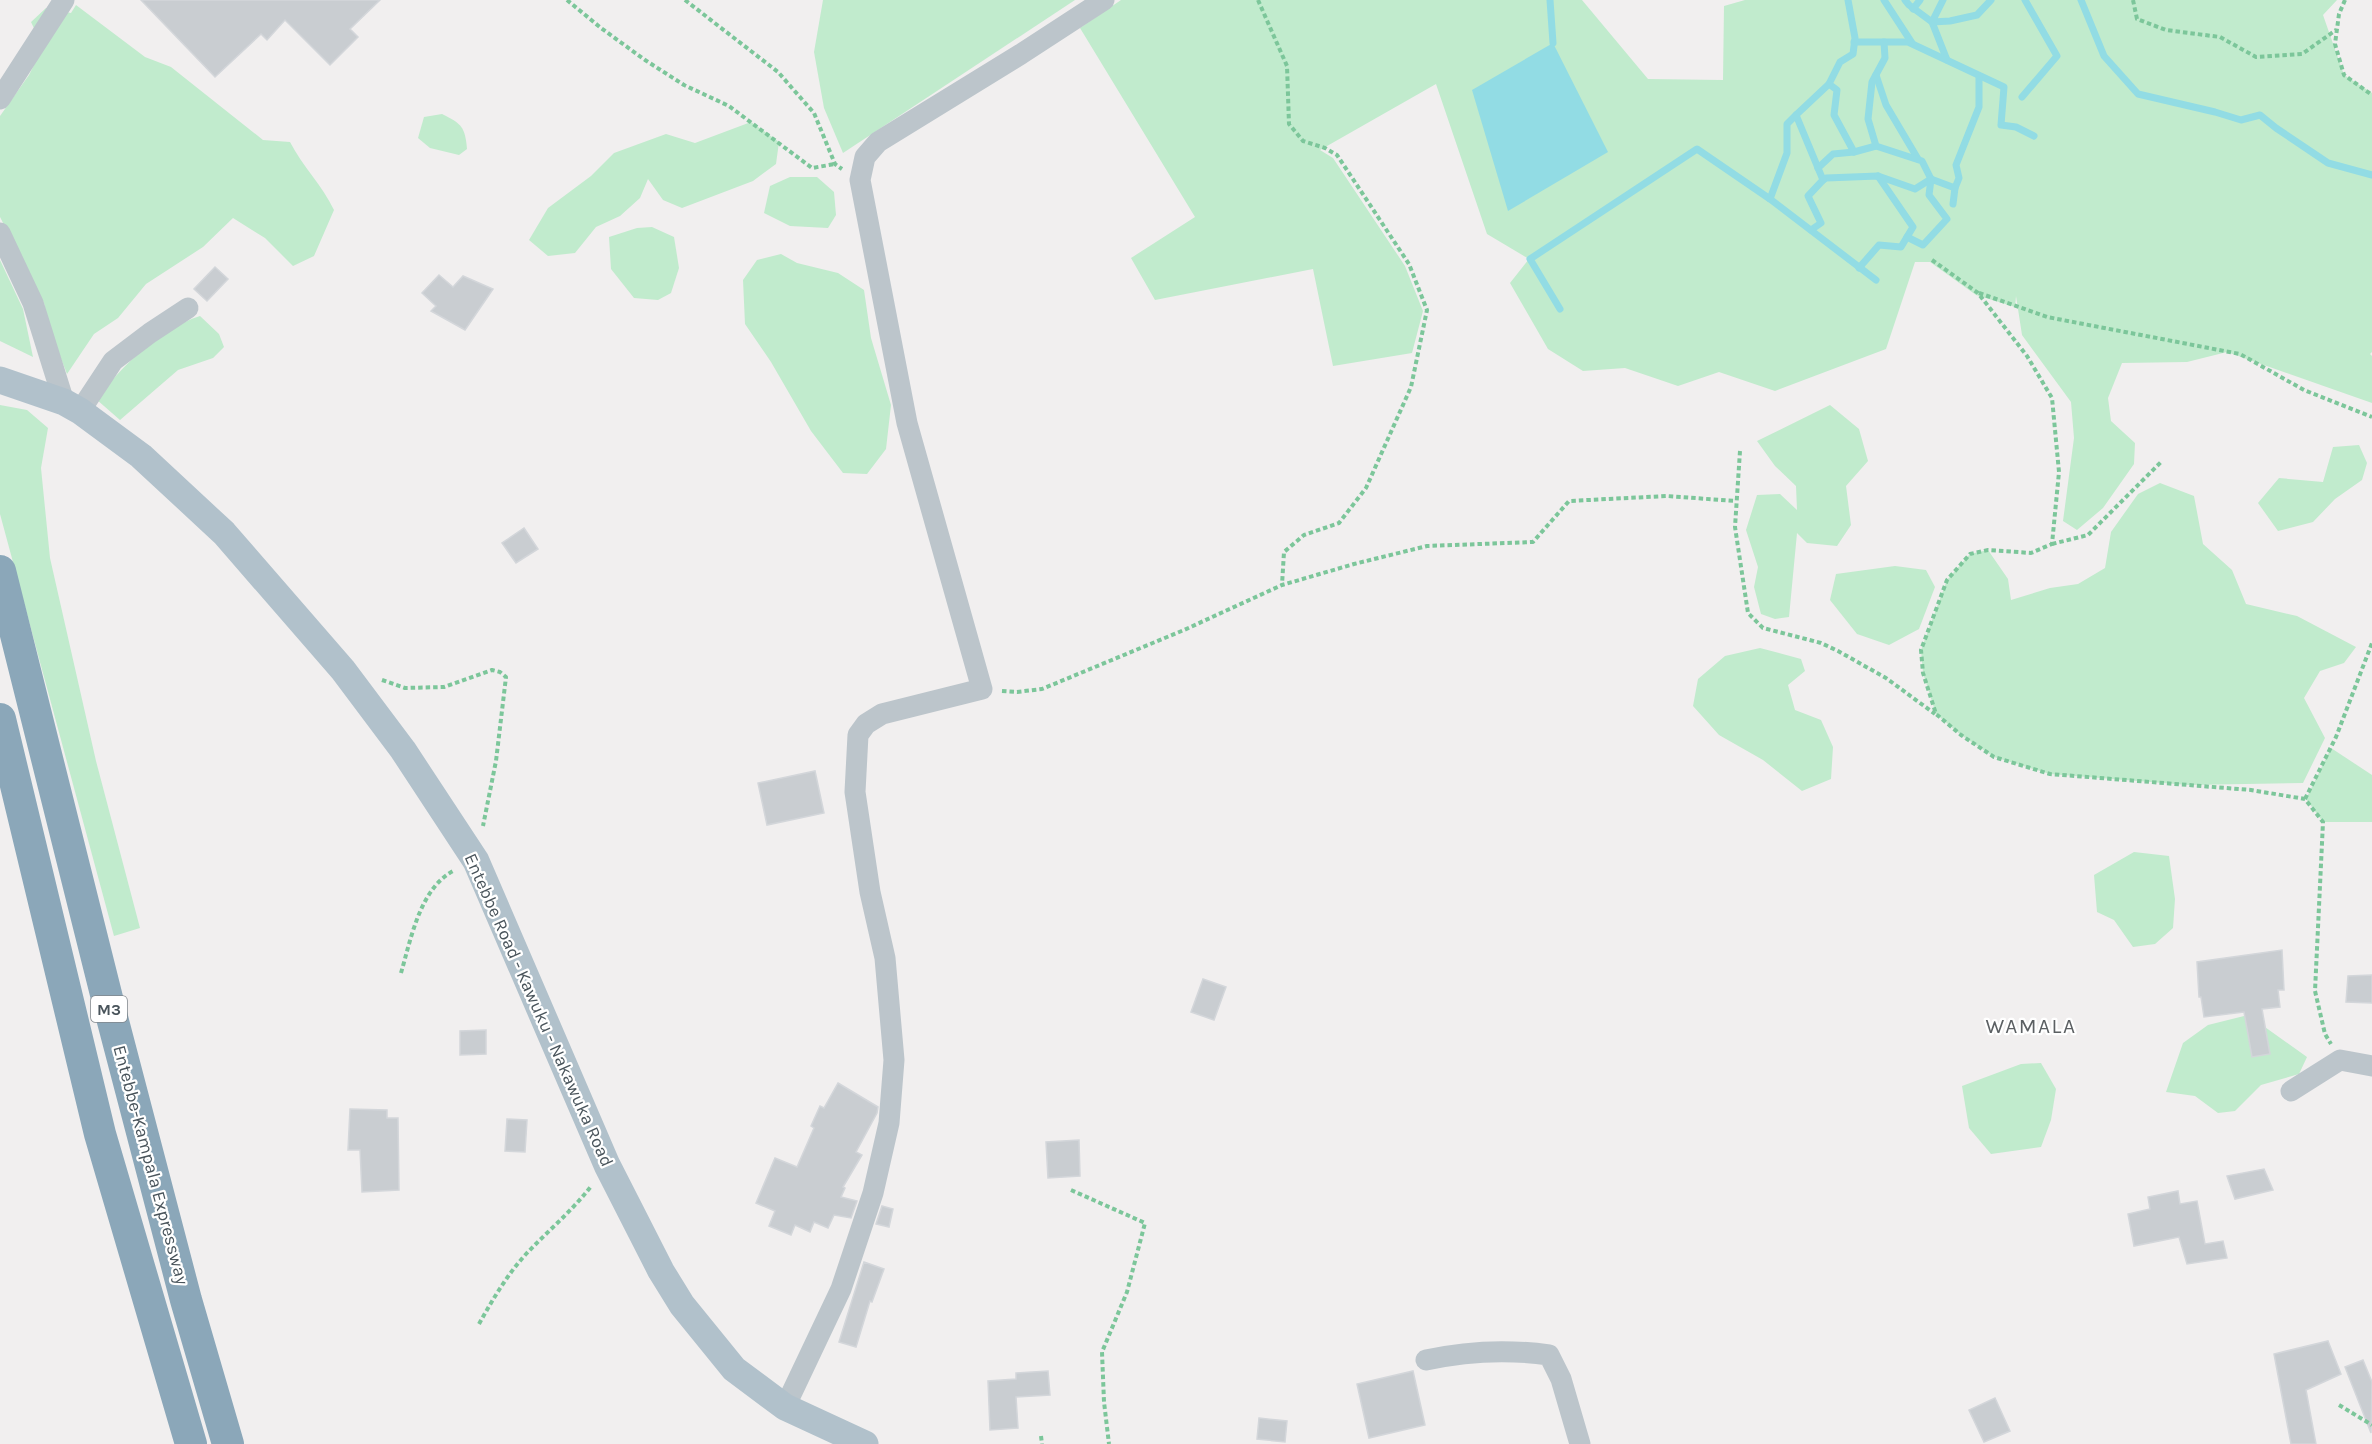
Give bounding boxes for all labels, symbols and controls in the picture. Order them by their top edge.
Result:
street label: Entebbe Road - Kawuku - Nakawuka Road [460,850,618,1170]
road number: M3 [91,996,127,1022]
district label: WAMALA [1986,1014,2076,1038]
street label: Entebbe-Kampala Expressway [108,1043,194,1288]

